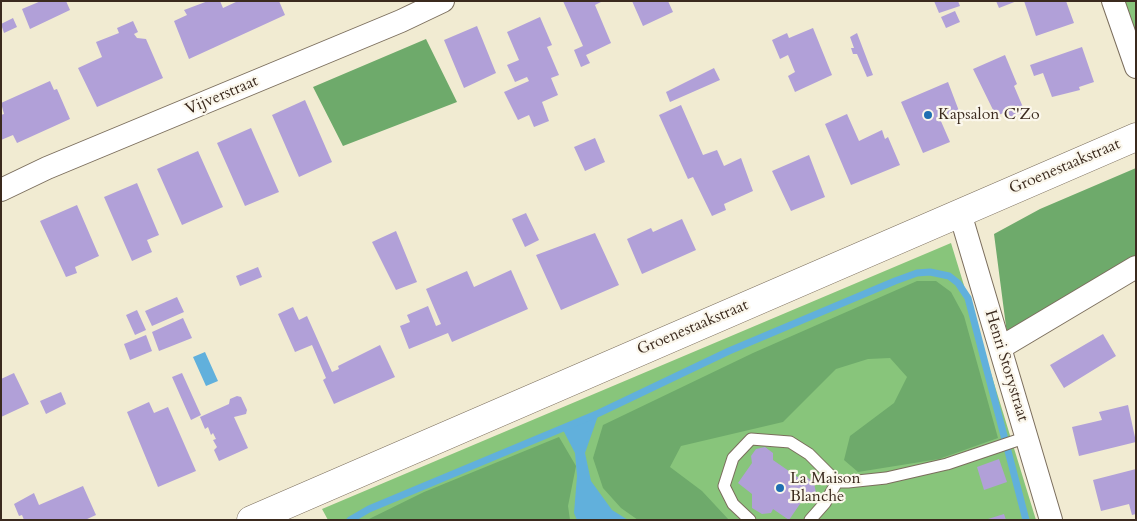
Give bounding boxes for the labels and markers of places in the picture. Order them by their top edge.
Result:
place label: Kapsalon C'Zo [938,105,1040,125]
marker: Kapsalon C'Zo [922,109,934,121]
place label: La Maison Blanche [790,469,860,507]
marker: La Maison Blanche [774,482,786,494]

